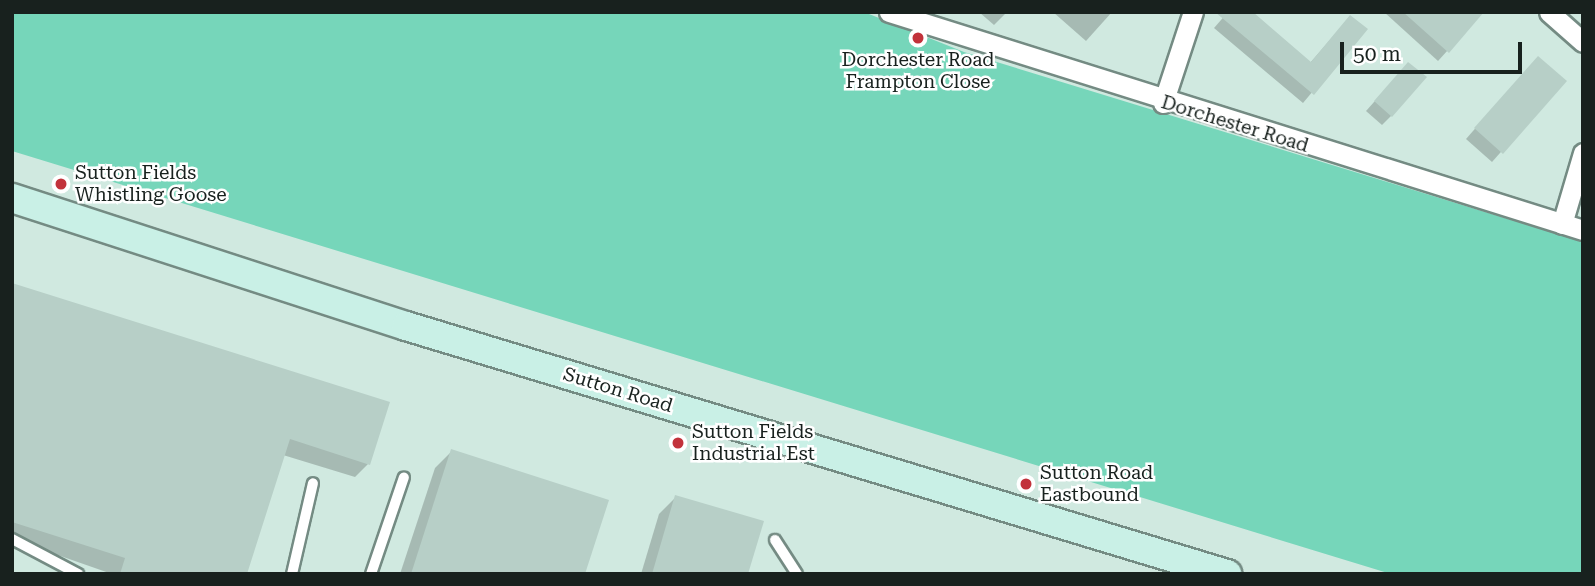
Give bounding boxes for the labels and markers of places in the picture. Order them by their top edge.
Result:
marker: Dorchester Road Frampton Close [910,30,926,46]
place label: Dorchester Road Frampton Close [841,49,995,93]
place label: Sutton Fields Whistling Goose [75,162,227,206]
marker: Sutton Fields Whistling Goose [53,176,69,192]
place label: Sutton Fields Industrial Est [692,421,815,465]
marker: Sutton Fields Industrial Est [670,435,686,451]
place label: Sutton Road Eastbound [1040,462,1153,506]
marker: Sutton Road Eastbound [1018,476,1034,492]

